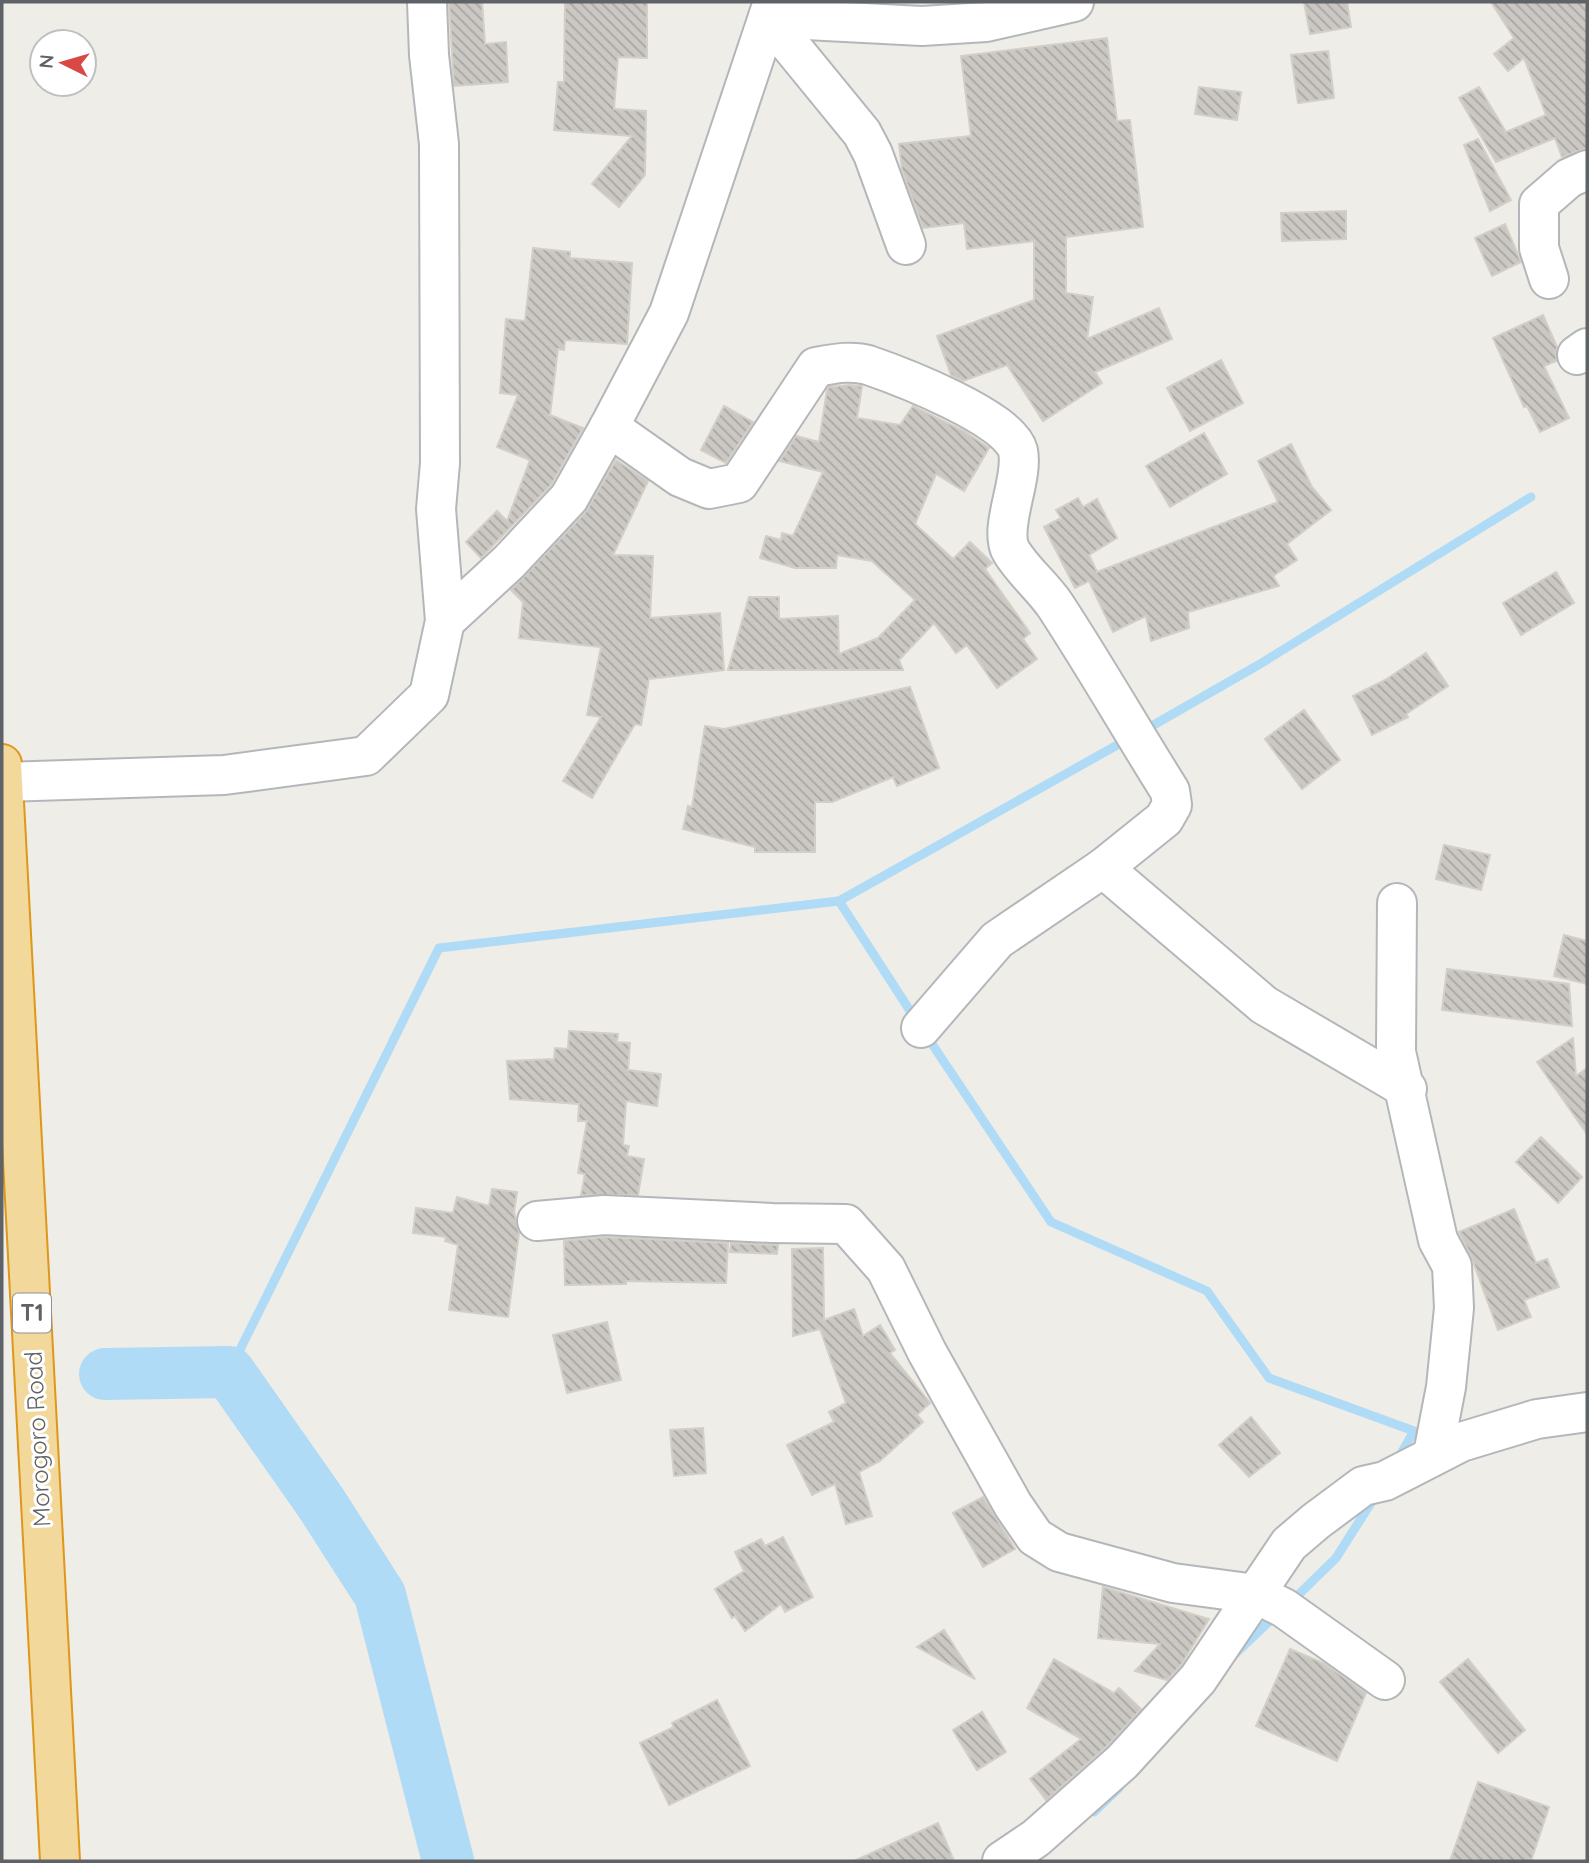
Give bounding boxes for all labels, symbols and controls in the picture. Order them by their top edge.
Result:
north arrow [28,28,98,98]
text: N [34,54,59,70]
road number: T1 [13,1294,51,1332]
street label: Morogoro Road [17,1350,57,1528]

